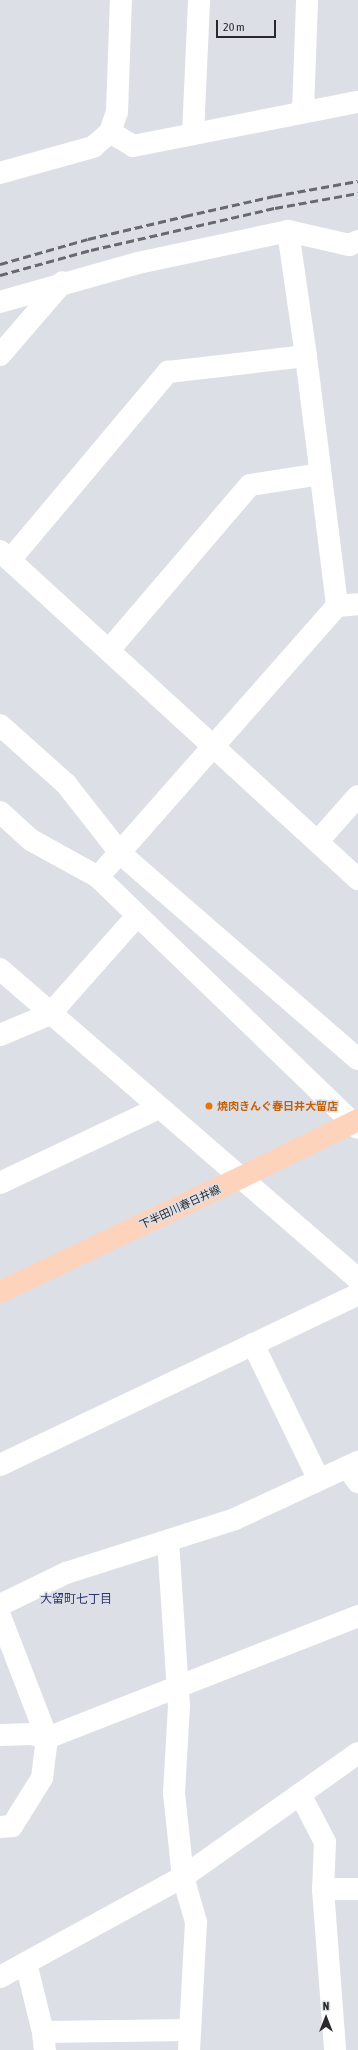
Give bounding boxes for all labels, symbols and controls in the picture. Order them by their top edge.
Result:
scale bar [218,12,278,38]
text: 20 m [223,20,245,34]
place label: 焼肉きんぐ春日井大留店 [217,1099,338,1113]
marker: 焼肉きんぐ春日井大留店 [204,1101,214,1111]
street label: 下半田川春日井線 [137,1182,223,1232]
district label: 大留町七丁目 [40,1593,112,1607]
north arrow [306,1998,346,2038]
text: N [323,2000,329,2012]

